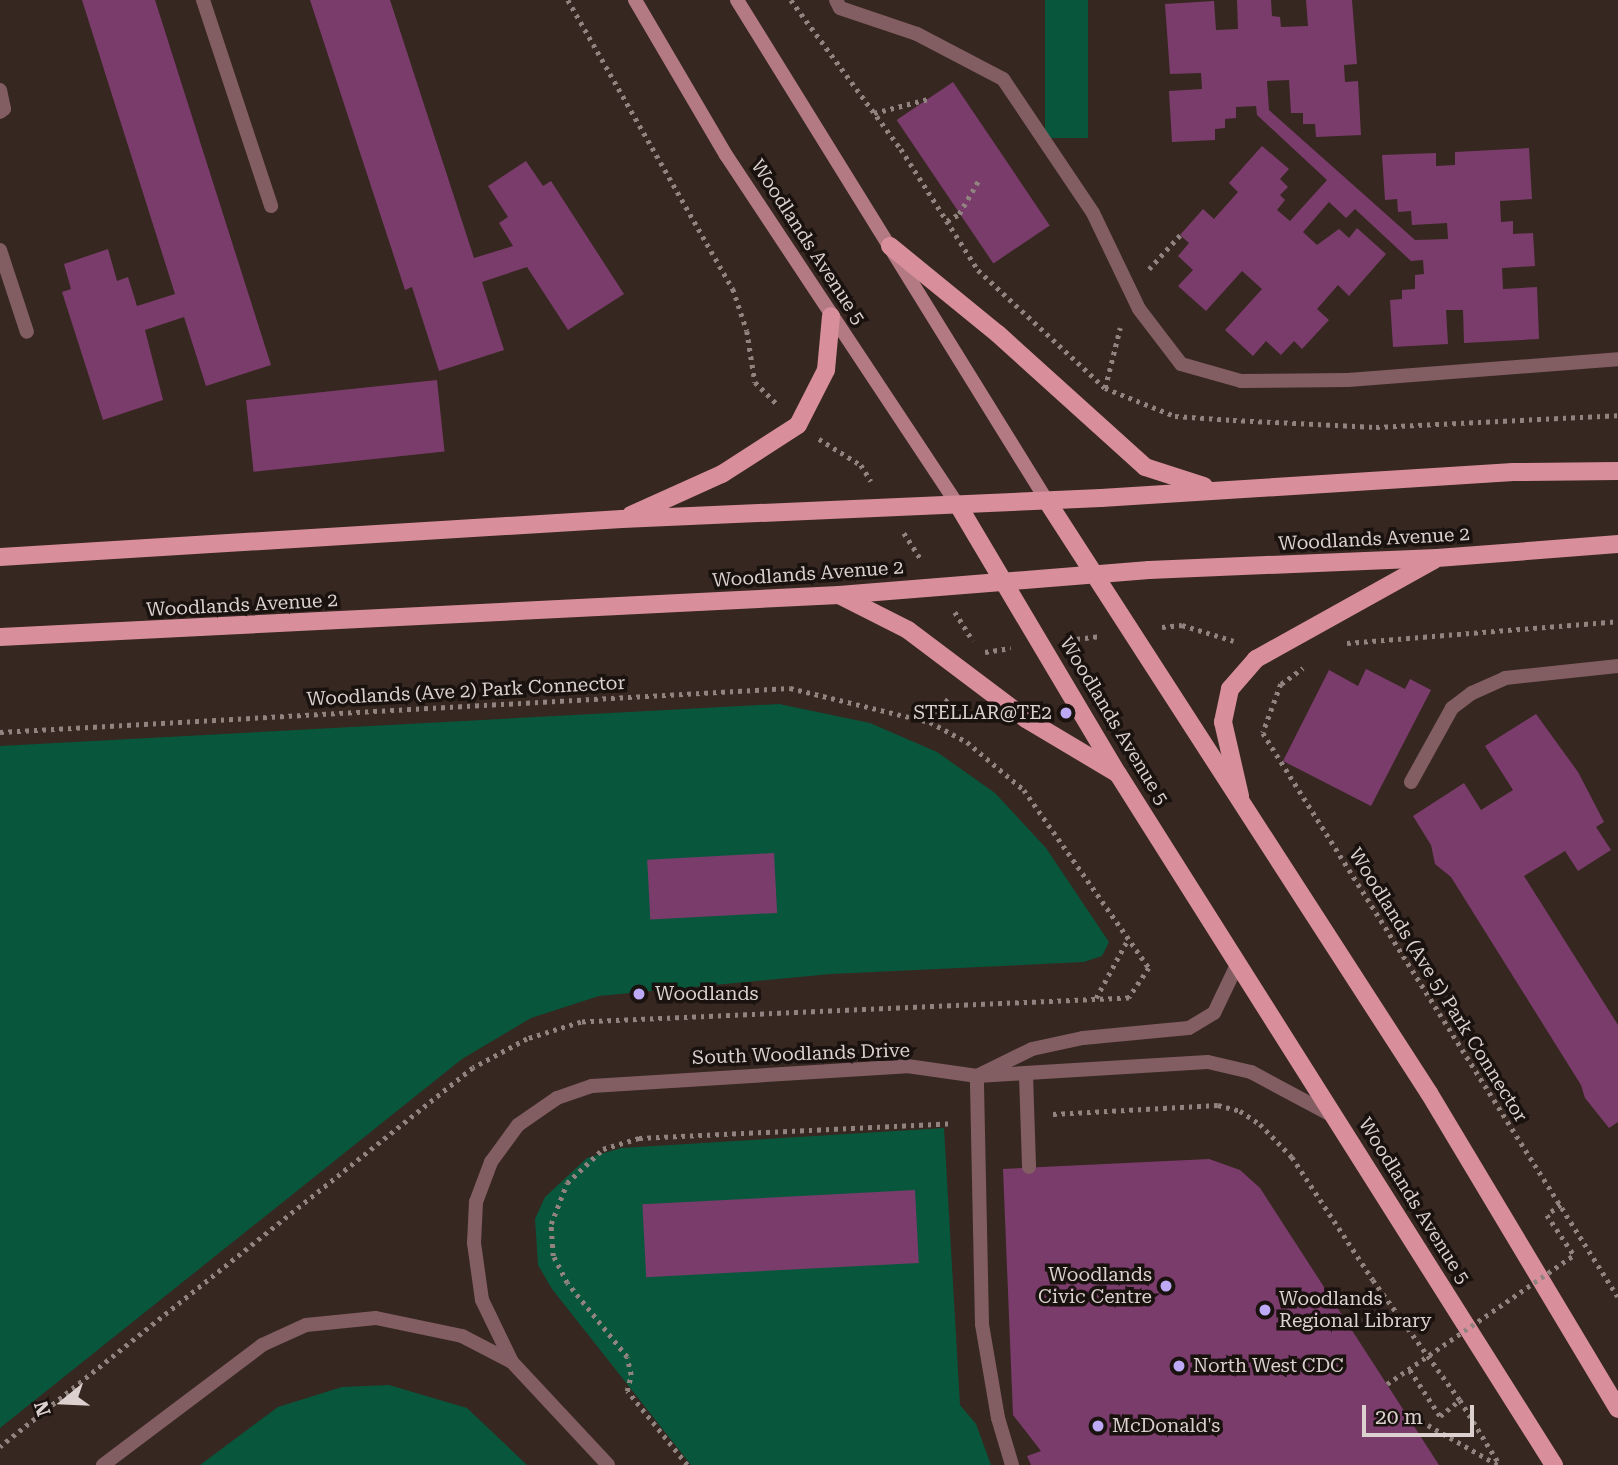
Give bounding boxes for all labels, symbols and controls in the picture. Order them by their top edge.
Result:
street label: Woodlands Avenue 5 [746,155,870,329]
street label: Woodlands Avenue 2 [1278,523,1470,555]
street label: Woodlands Avenue 2 [711,556,905,592]
street label: Woodlands Avenue 2 [146,589,338,621]
street label: Woodlands Avenue 5 [1055,633,1173,809]
street label: Woodlands (Ave 2) Park Connector [306,671,626,711]
place label: STELLAR@TE2 [913,702,1052,724]
marker: STELLAR@TE2 [1058,705,1074,721]
street label: Woodlands (Ave 5) Park Connector [1344,844,1532,1126]
place label: Woodlands [655,983,759,1005]
marker: Woodlands [629,984,649,1004]
street label: South Woodlands Drive [692,1039,910,1069]
street label: Woodlands Avenue 5 [1353,1114,1475,1288]
place label: Woodlands Civic Centre [1038,1264,1152,1308]
marker: Woodlands Civic Centre [1158,1278,1174,1294]
place label: Woodlands Regional Library [1279,1288,1431,1332]
marker: Woodlands Regional Library [1257,1302,1273,1318]
place label: North West CDC [1193,1355,1344,1377]
marker: North West CDC [1171,1358,1187,1374]
north arrow [28,1367,98,1437]
scale bar [1366,1392,1478,1436]
text: N [29,1398,56,1419]
text: 20 m [1375,1405,1423,1429]
place label: McDonald's [1112,1415,1220,1437]
marker: McDonald's [1090,1418,1106,1434]

